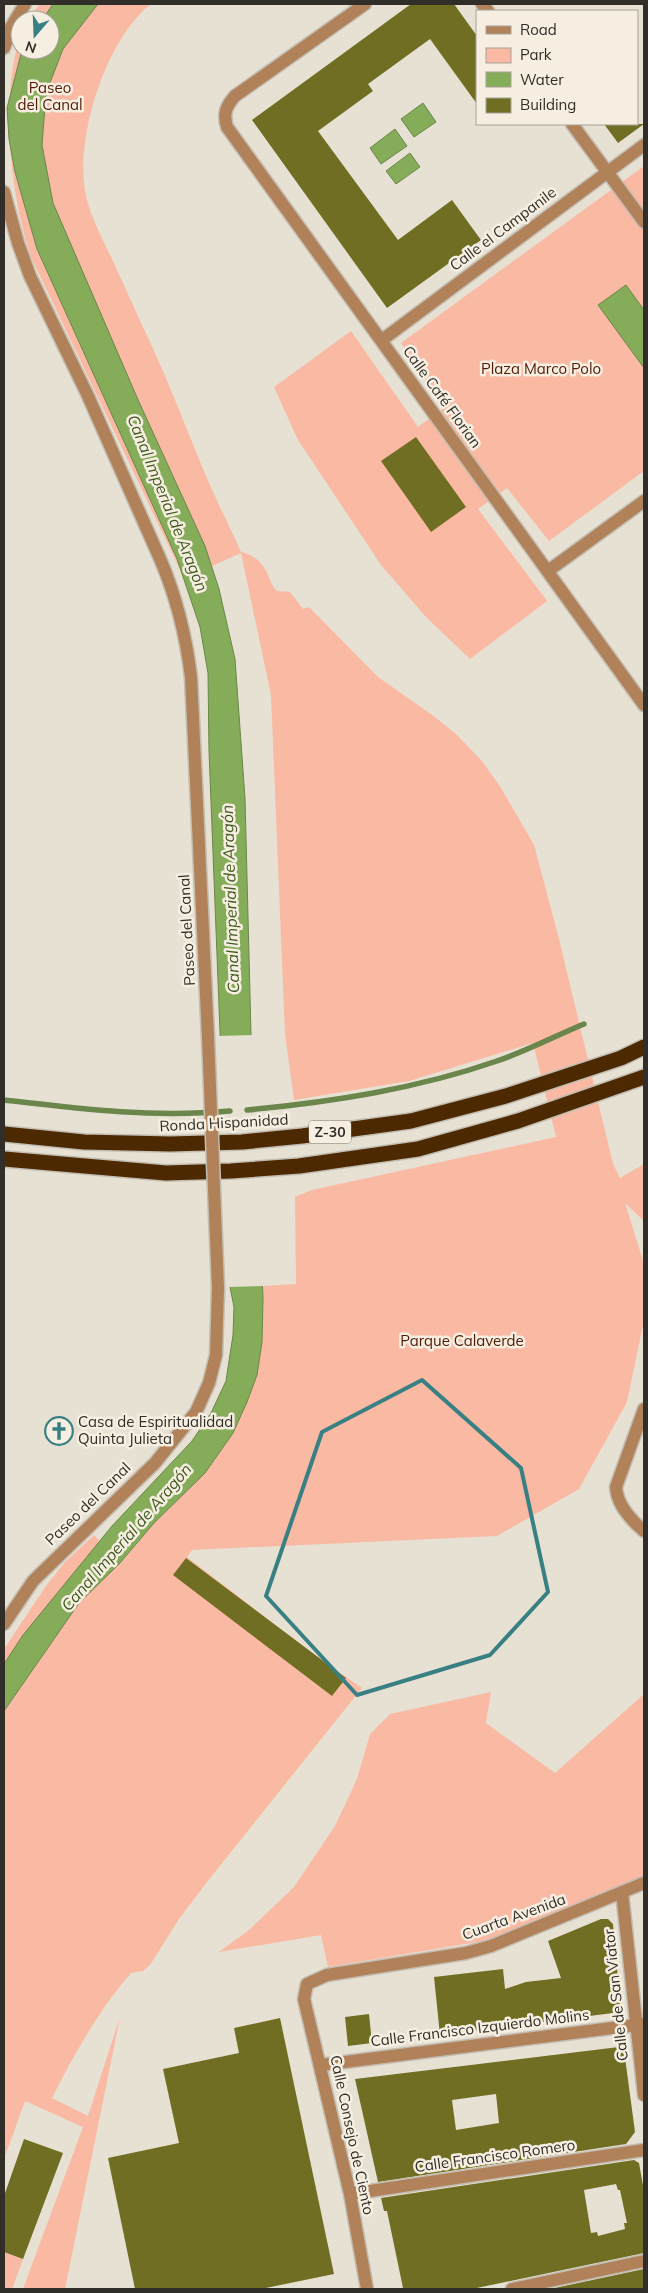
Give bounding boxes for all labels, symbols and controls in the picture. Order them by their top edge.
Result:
north arrow [10,10,60,60]
legend [476,10,638,125]
text: Road [520,20,557,39]
text: N [23,37,39,58]
text: Park [520,45,552,64]
text: Water [520,70,564,89]
park label: Paseo del Canal [17,78,83,114]
text: Building [520,95,576,114]
street label: Calle el Campanile [446,182,560,275]
street label: Calle Café Florian [399,342,486,451]
park label: Plaza Marco Polo [481,359,601,378]
water label: Canal Imperial de Aragón [123,412,213,594]
water label: Canal Imperial de Aragón [217,804,243,994]
street label: Paseo del Canal [174,874,199,986]
street label: Ronda Hispanidad [159,1110,289,1135]
road number: Z-30 [309,1120,351,1144]
park label: Parque Calaverde [400,1331,524,1350]
place label: Casa de Espiritualidad Quinta Julieta [78,1412,233,1448]
church icon: Casa de Espiritualidad Quinta Julieta [44,1416,74,1446]
street label: Paseo del Canal [41,1458,134,1549]
water label: Canal Imperial de Aragón [57,1459,195,1615]
street label: Cuarta Avenida [459,1889,568,1944]
street label: Calle de San Viator [599,1928,632,2062]
street label: Calle Francisco Izquierdo Molins [369,2005,590,2050]
street label: Calle Consejo de Ciento [326,2053,379,2216]
street label: Calle Francisco Romero [413,2135,576,2176]

